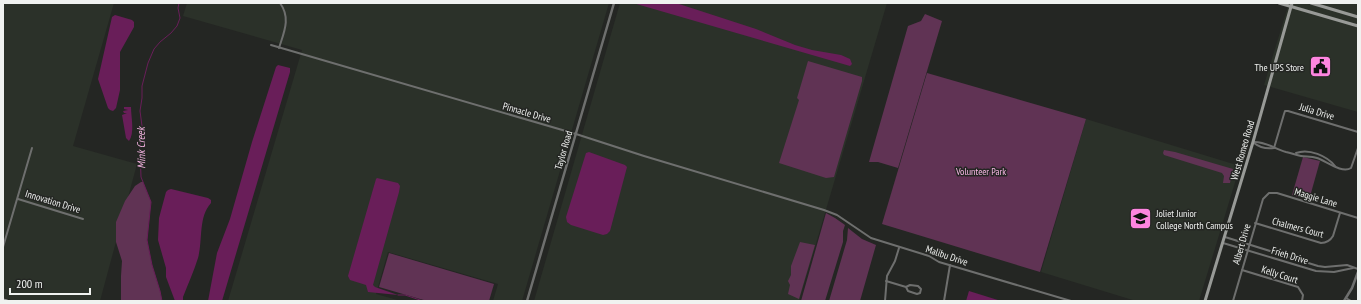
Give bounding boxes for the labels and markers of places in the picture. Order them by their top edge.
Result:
public building icon: The UPS Store [1307,54,1333,80]
place label: The UPS Store [1255,61,1304,74]
school or university icon: Joliet Junior College North Campus [1127,206,1153,232]
place label: Joliet Junior College North Campus [1155,207,1233,232]

